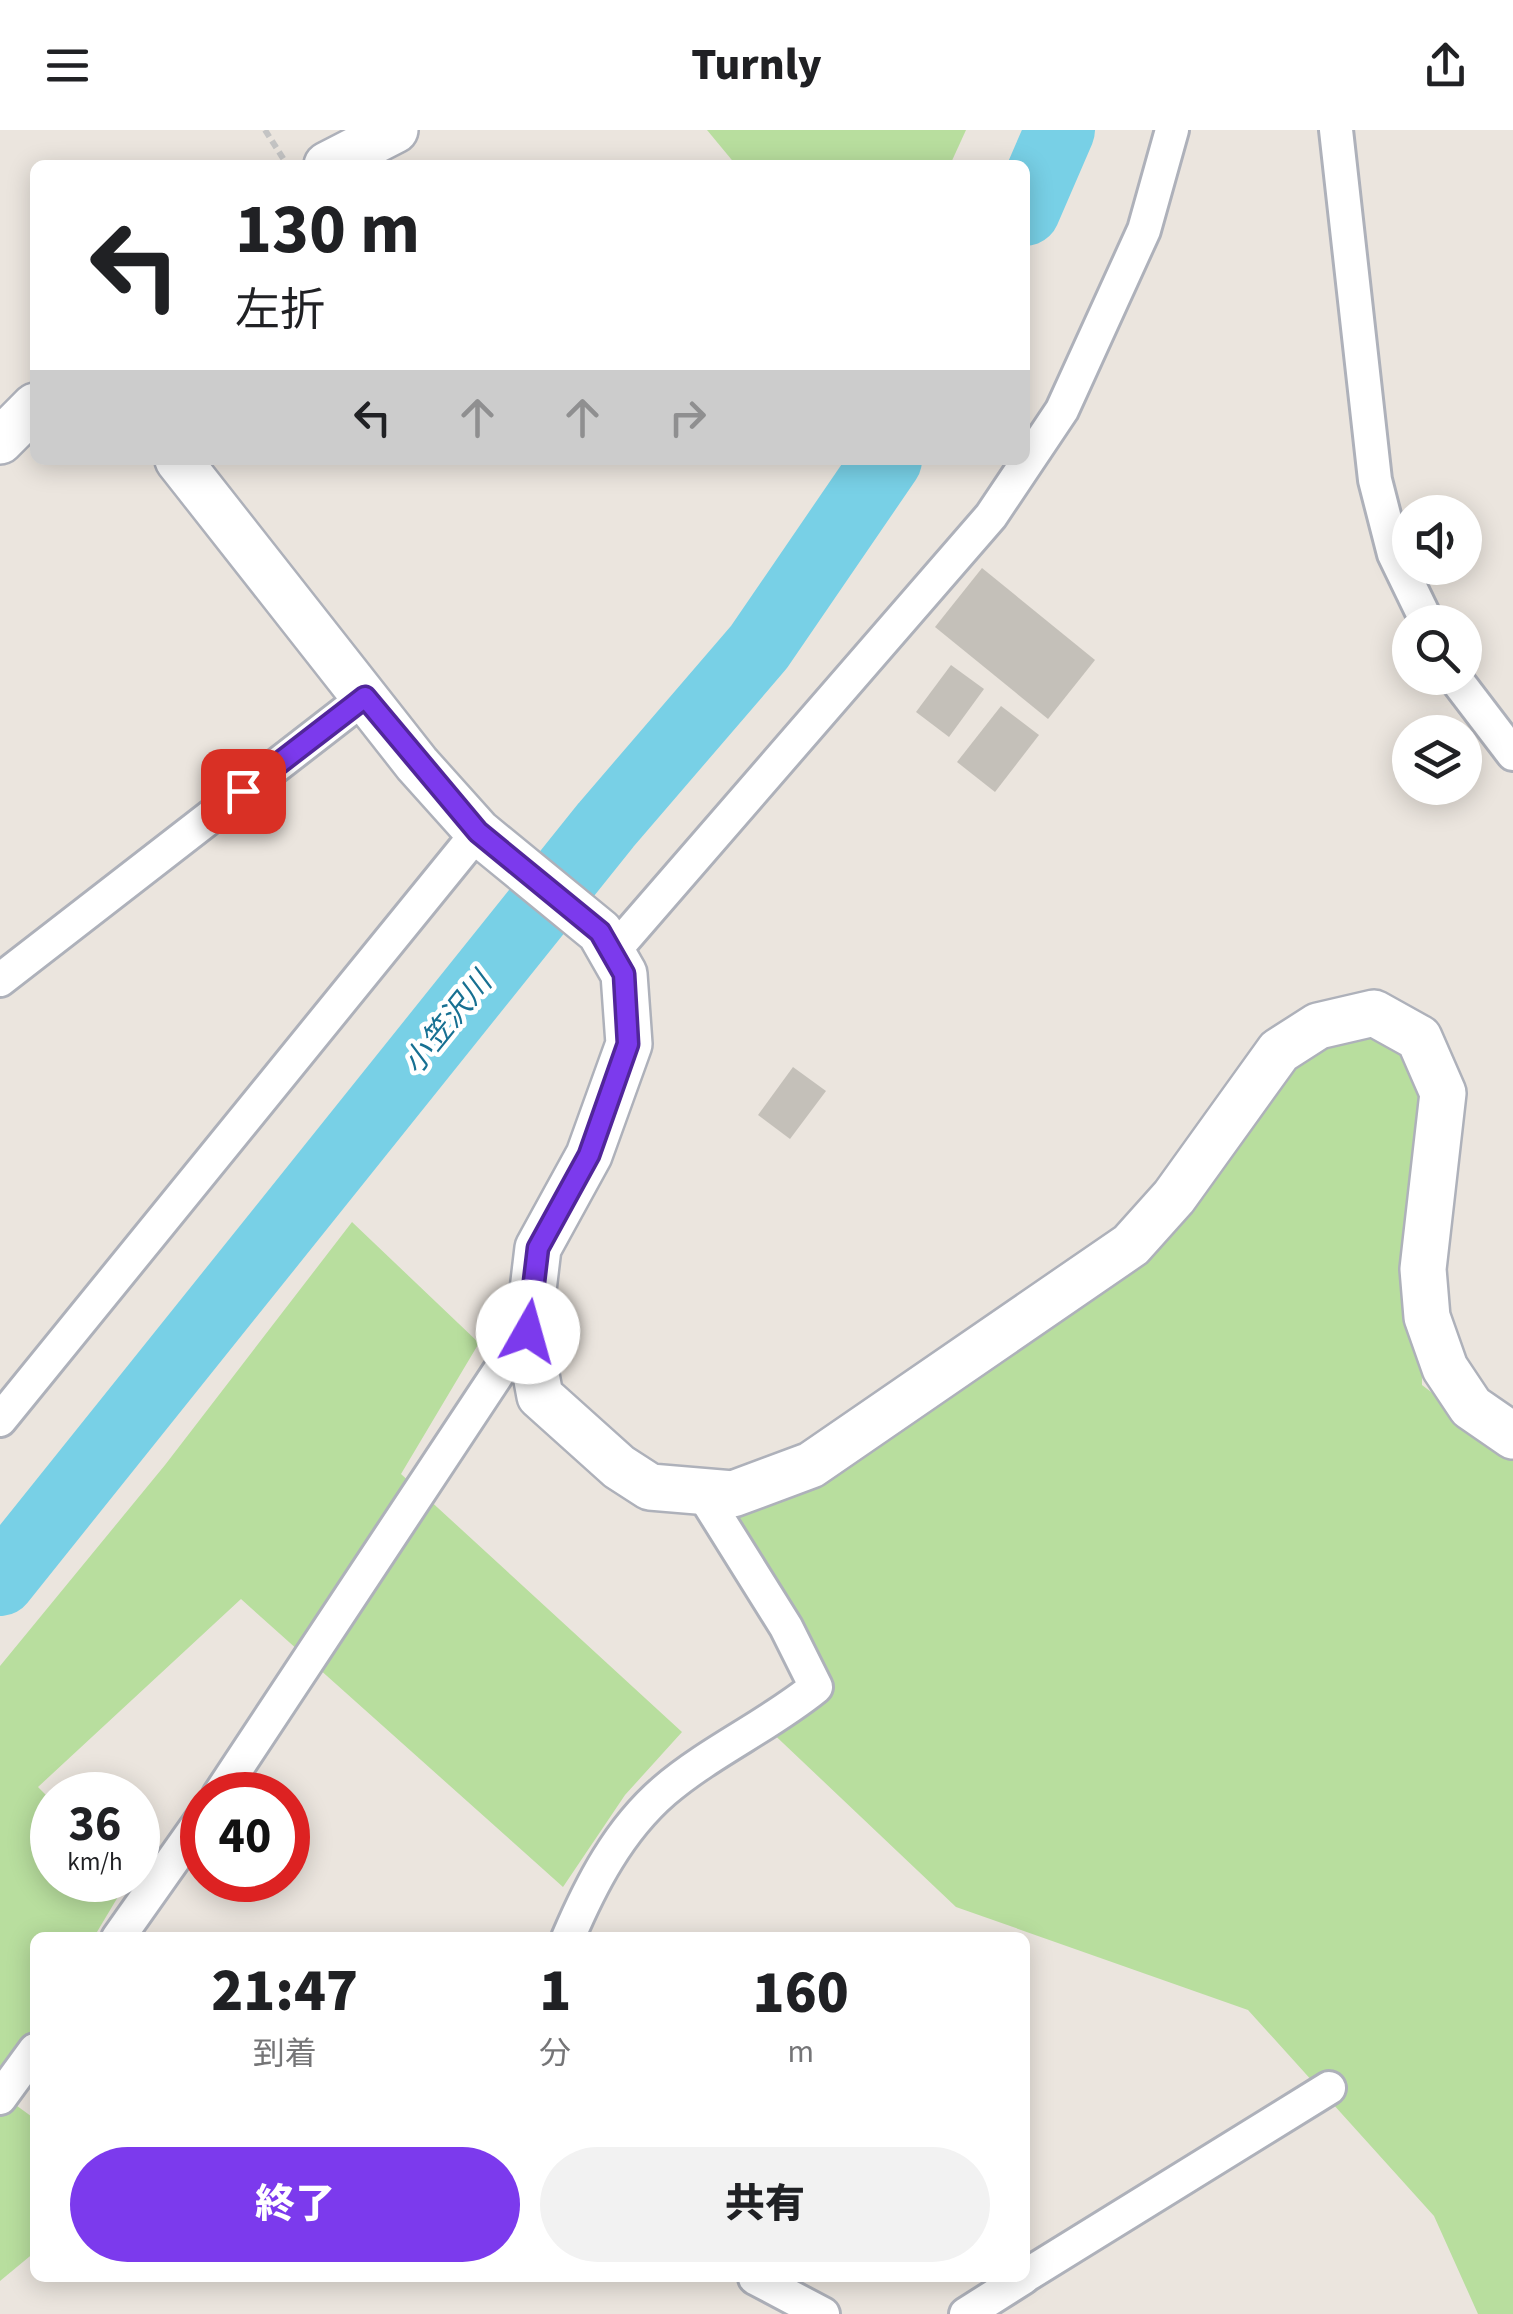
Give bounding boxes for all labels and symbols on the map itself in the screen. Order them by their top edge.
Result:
pin [201,749,286,834]
water label: 小笠沢川 [393,961,504,1083]
position arrow [476,1280,580,1384]
speed limit sign: 40 [180,1772,310,1902]

